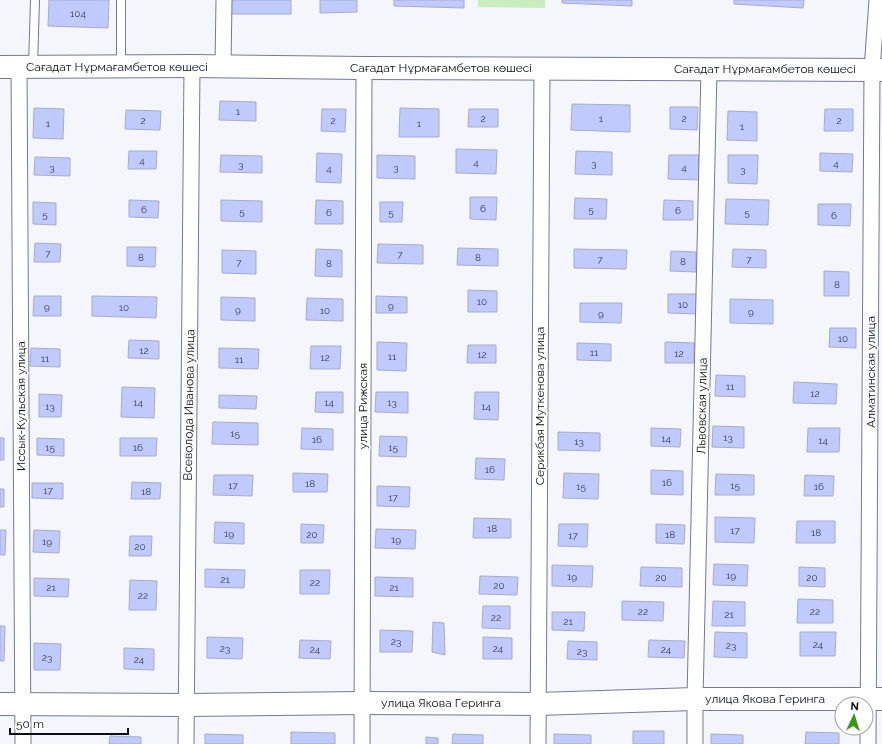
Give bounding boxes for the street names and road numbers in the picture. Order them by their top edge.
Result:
street label: Сағадат Нұрмағамбетов көшесі [26,60,208,74]
street label: Сағадат Нұрмағамбетов көшесі [350,61,532,75]
street label: Сағадат Нұрмағамбетов көшесі [674,62,856,76]
street label: Алматинская улица [864,316,878,428]
street label: Серикбая Муткенова улица [533,327,547,485]
street label: Всеволода Иванова улица [181,329,197,481]
street label: Иссык-Кульская улица [14,341,28,471]
street label: Львовская улица [694,357,710,455]
street label: улица Рижская [356,363,370,449]
street label: улица Якова Геринга [705,692,825,706]
street label: улица Якова Геринга [381,696,501,710]

